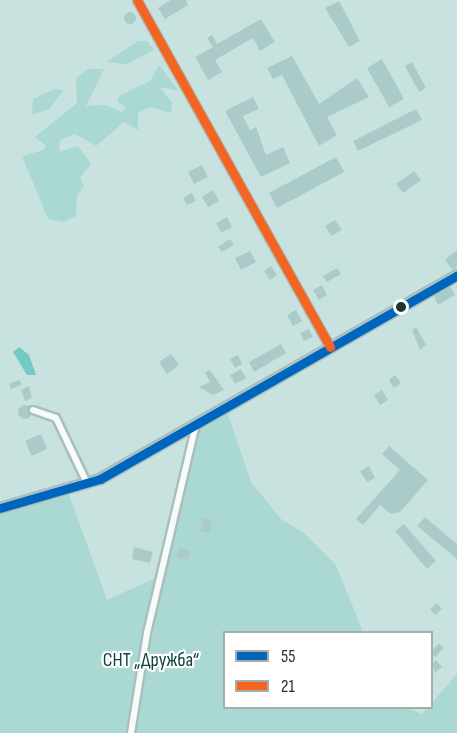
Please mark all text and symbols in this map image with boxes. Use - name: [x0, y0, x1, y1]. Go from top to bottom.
- unlabelled marker: [395, 301, 407, 313]
- legend: [223, 631, 433, 709]
- text: 55: [281, 646, 295, 667]
- park label: СНТ „Дружба“: [103, 648, 199, 672]
- text: 21: [281, 676, 295, 697]

